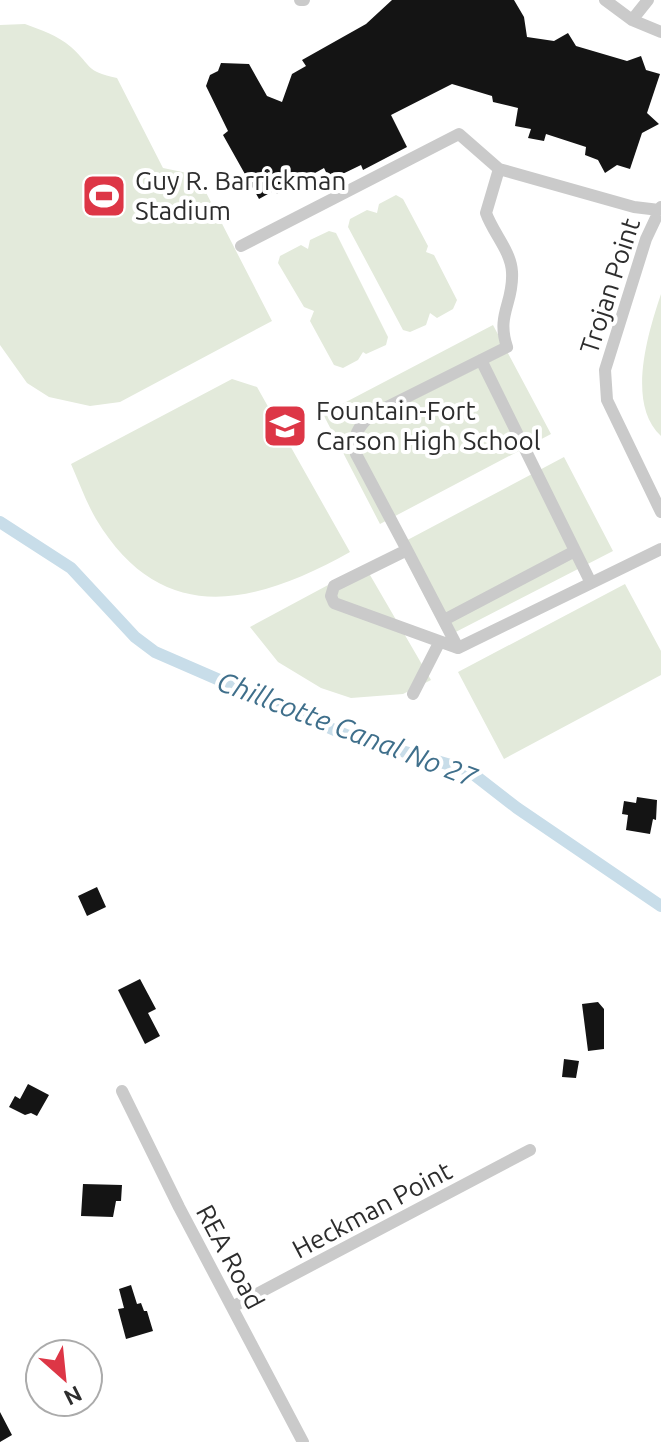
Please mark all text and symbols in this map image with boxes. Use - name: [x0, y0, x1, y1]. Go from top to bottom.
- place label: Guy R. Barrickman Stadium: [135, 166, 346, 225]
- sports icon: Guy R. Barrickman Stadium: [80, 172, 128, 220]
- street label: Trojan Point: [574, 214, 645, 357]
- place label: Fountain-Fort Carson High School: [316, 396, 541, 455]
- school or university icon: Fountain-Fort Carson High School: [261, 402, 309, 450]
- water label: Chillcotte Canal No 27: [213, 665, 482, 793]
- street label: Heckman Point: [287, 1155, 456, 1264]
- street label: REA Road: [191, 1200, 270, 1314]
- north arrow: [24, 1338, 104, 1418]
- text: N: [60, 1381, 86, 1411]

